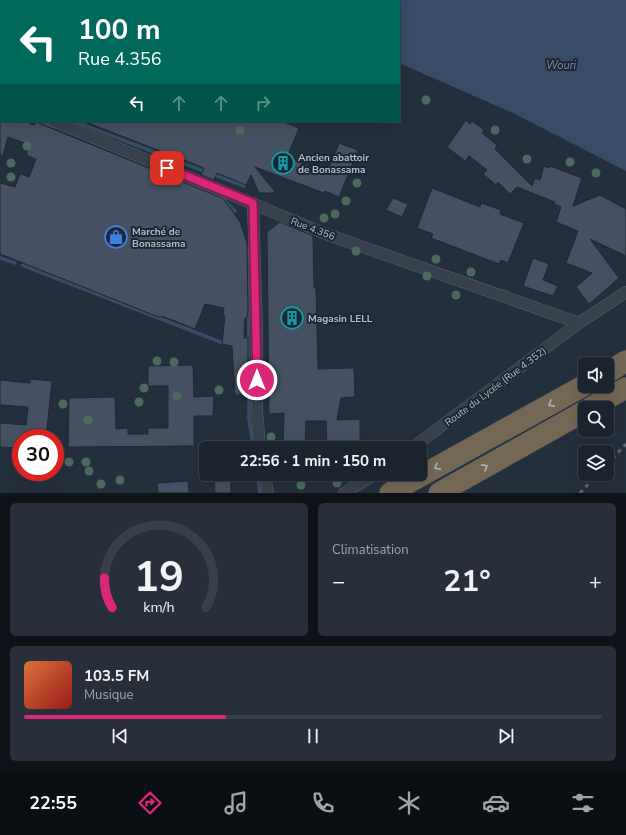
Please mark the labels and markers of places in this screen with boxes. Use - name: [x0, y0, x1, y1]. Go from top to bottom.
- building icon: Ancien abattoir de Bonassama: [270, 150, 296, 176]
- pin: [150, 151, 184, 185]
- place label: Ancien abattoir de Bonassama: [298, 151, 369, 177]
- shop icon: Marché de Bonassama: [103, 224, 129, 250]
- place label: Marché de Bonassama: [132, 225, 185, 251]
- building icon: Magasin LELL: [279, 305, 305, 331]
- place label: Magasin LELL: [308, 312, 373, 326]

